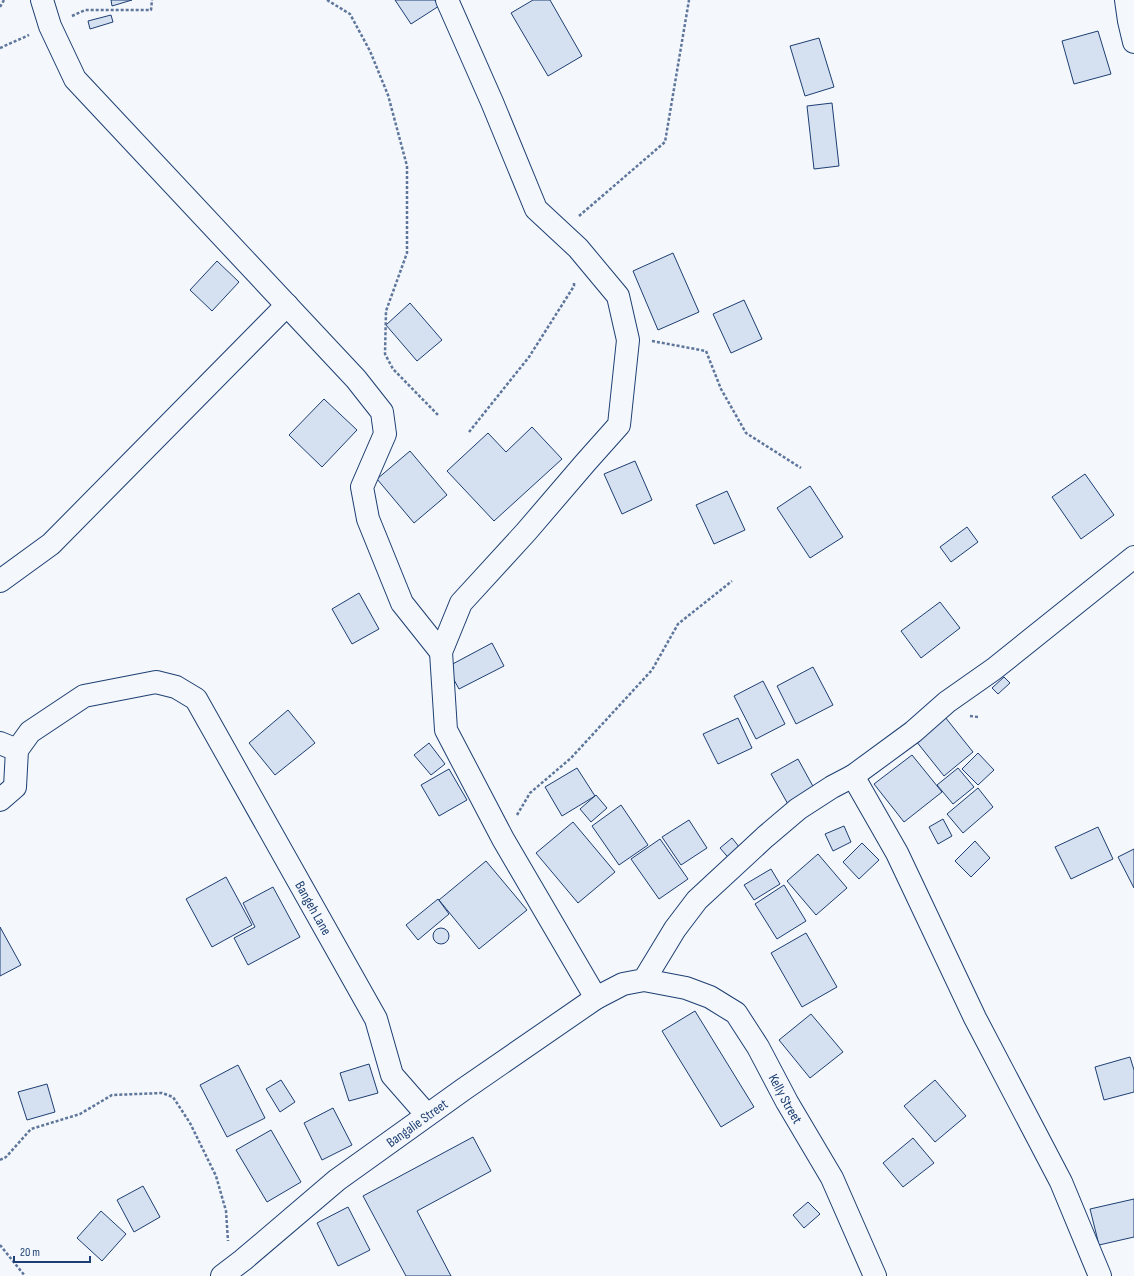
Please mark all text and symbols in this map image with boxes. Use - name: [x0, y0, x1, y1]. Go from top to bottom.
- street label: Bangeh Lane: [292, 878, 335, 938]
- street label: Kelly Street: [765, 1071, 806, 1127]
- street label: Bangalie Street: [383, 1095, 451, 1151]
- scale bar: [14, 1238, 90, 1264]
- text: 20 m: [20, 1245, 40, 1260]

